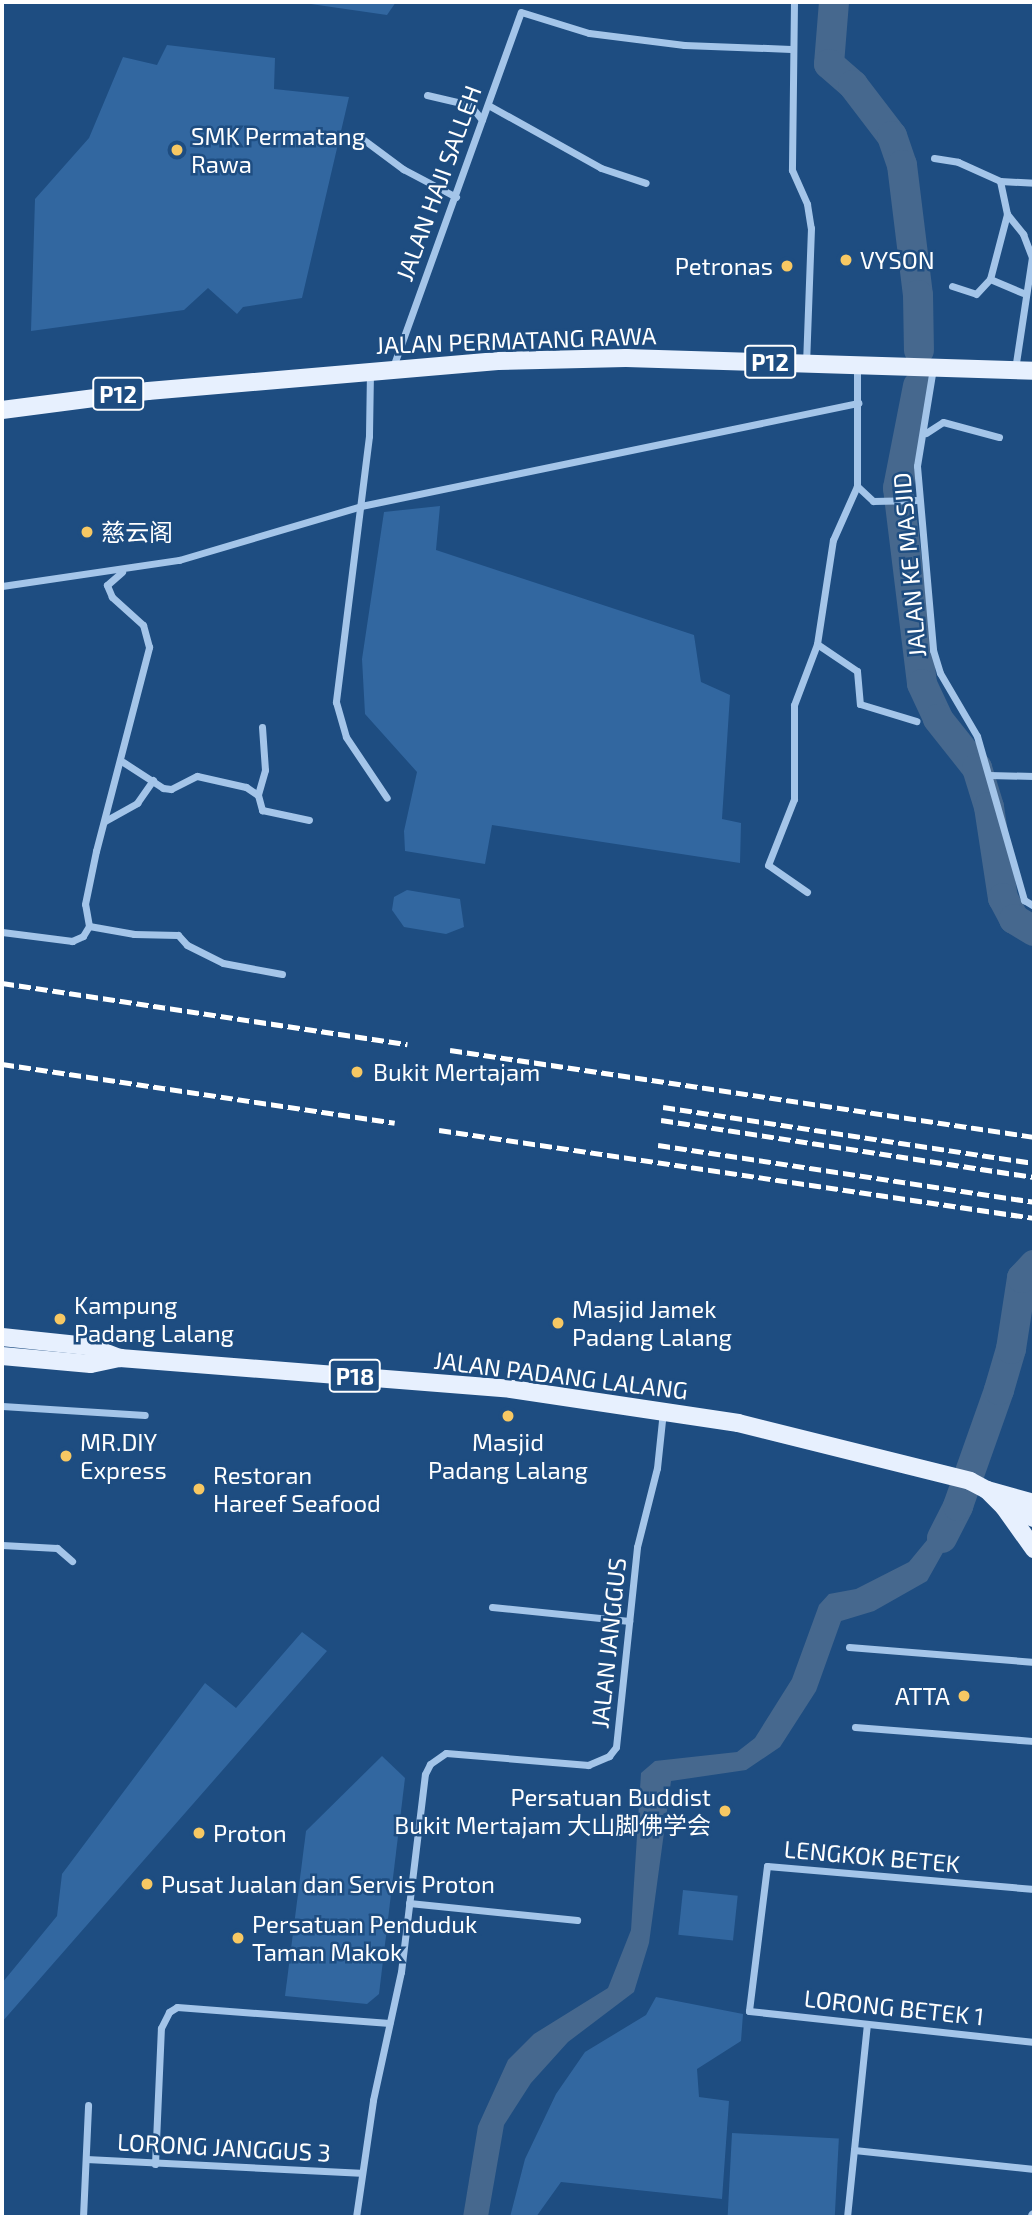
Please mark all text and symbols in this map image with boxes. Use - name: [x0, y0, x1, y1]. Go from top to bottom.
- street label: JALAN HAJI SALLEH: [389, 81, 487, 285]
- place label: SMK Permatang Rawa: [191, 122, 365, 178]
- marker: SMK Permatang Rawa: [169, 142, 185, 158]
- place label: VYSON: [860, 246, 935, 274]
- place label: Petronas: [675, 252, 773, 280]
- marker: VYSON: [838, 252, 854, 268]
- marker: Petronas: [779, 258, 795, 274]
- street label: JALAN PERMATANG RAWA: [375, 321, 657, 359]
- road number: P12: [744, 342, 796, 382]
- road number: P12: [92, 374, 144, 414]
- street label: JALAN KE MASJID: [887, 471, 931, 659]
- place label: 慈云阁: [101, 518, 173, 546]
- marker: 慈云阁: [79, 524, 95, 540]
- place label: Bukit Mertajam: [373, 1058, 540, 1086]
- marker: Bukit Mertajam: [347, 1062, 367, 1082]
- place label: Kampung Padang Lalang: [74, 1291, 234, 1347]
- place label: Masjid Jamek Padang Lalang: [572, 1295, 732, 1351]
- marker: Kampung Padang Lalang: [52, 1311, 68, 1327]
- marker: Masjid Jamek Padang Lalang: [550, 1315, 566, 1331]
- street label: JALAN PADANG LALANG: [432, 1345, 690, 1405]
- road number: P18: [329, 1357, 381, 1396]
- marker: Masjid Padang Lalang: [500, 1408, 516, 1424]
- place label: MR.DIY Express: [80, 1428, 167, 1484]
- place label: Masjid Padang Lalang: [428, 1428, 588, 1484]
- marker: MR.DIY Express: [58, 1448, 74, 1464]
- place label: Restoran Hareef Seafood: [213, 1461, 381, 1517]
- marker: Restoran Hareef Seafood: [191, 1481, 207, 1497]
- street label: JALAN JANGGUS: [585, 1556, 631, 1730]
- place label: ATTA: [895, 1682, 950, 1710]
- marker: ATTA: [956, 1688, 972, 1704]
- place label: Persatuan Buddist Bukit Mertajam 大山脚佛学会: [394, 1783, 711, 1839]
- marker: Persatuan Buddist Bukit Mertajam 大山脚佛学会: [717, 1803, 733, 1819]
- place label: Proton: [213, 1819, 287, 1847]
- marker: Proton: [191, 1825, 207, 1841]
- street label: LENGKOK BETEK: [783, 1834, 961, 1878]
- place label: Pusat Jualan dan Servis Proton: [161, 1870, 496, 1898]
- marker: Pusat Jualan dan Servis Proton: [139, 1876, 155, 1892]
- place label: Persatuan Penduduk Taman Makok: [252, 1910, 477, 1966]
- marker: Persatuan Penduduk Taman Makok: [230, 1930, 246, 1946]
- street label: LORONG BETEK 1: [802, 1983, 986, 2031]
- street label: LORONG JANGGUS 3: [116, 2127, 332, 2167]

